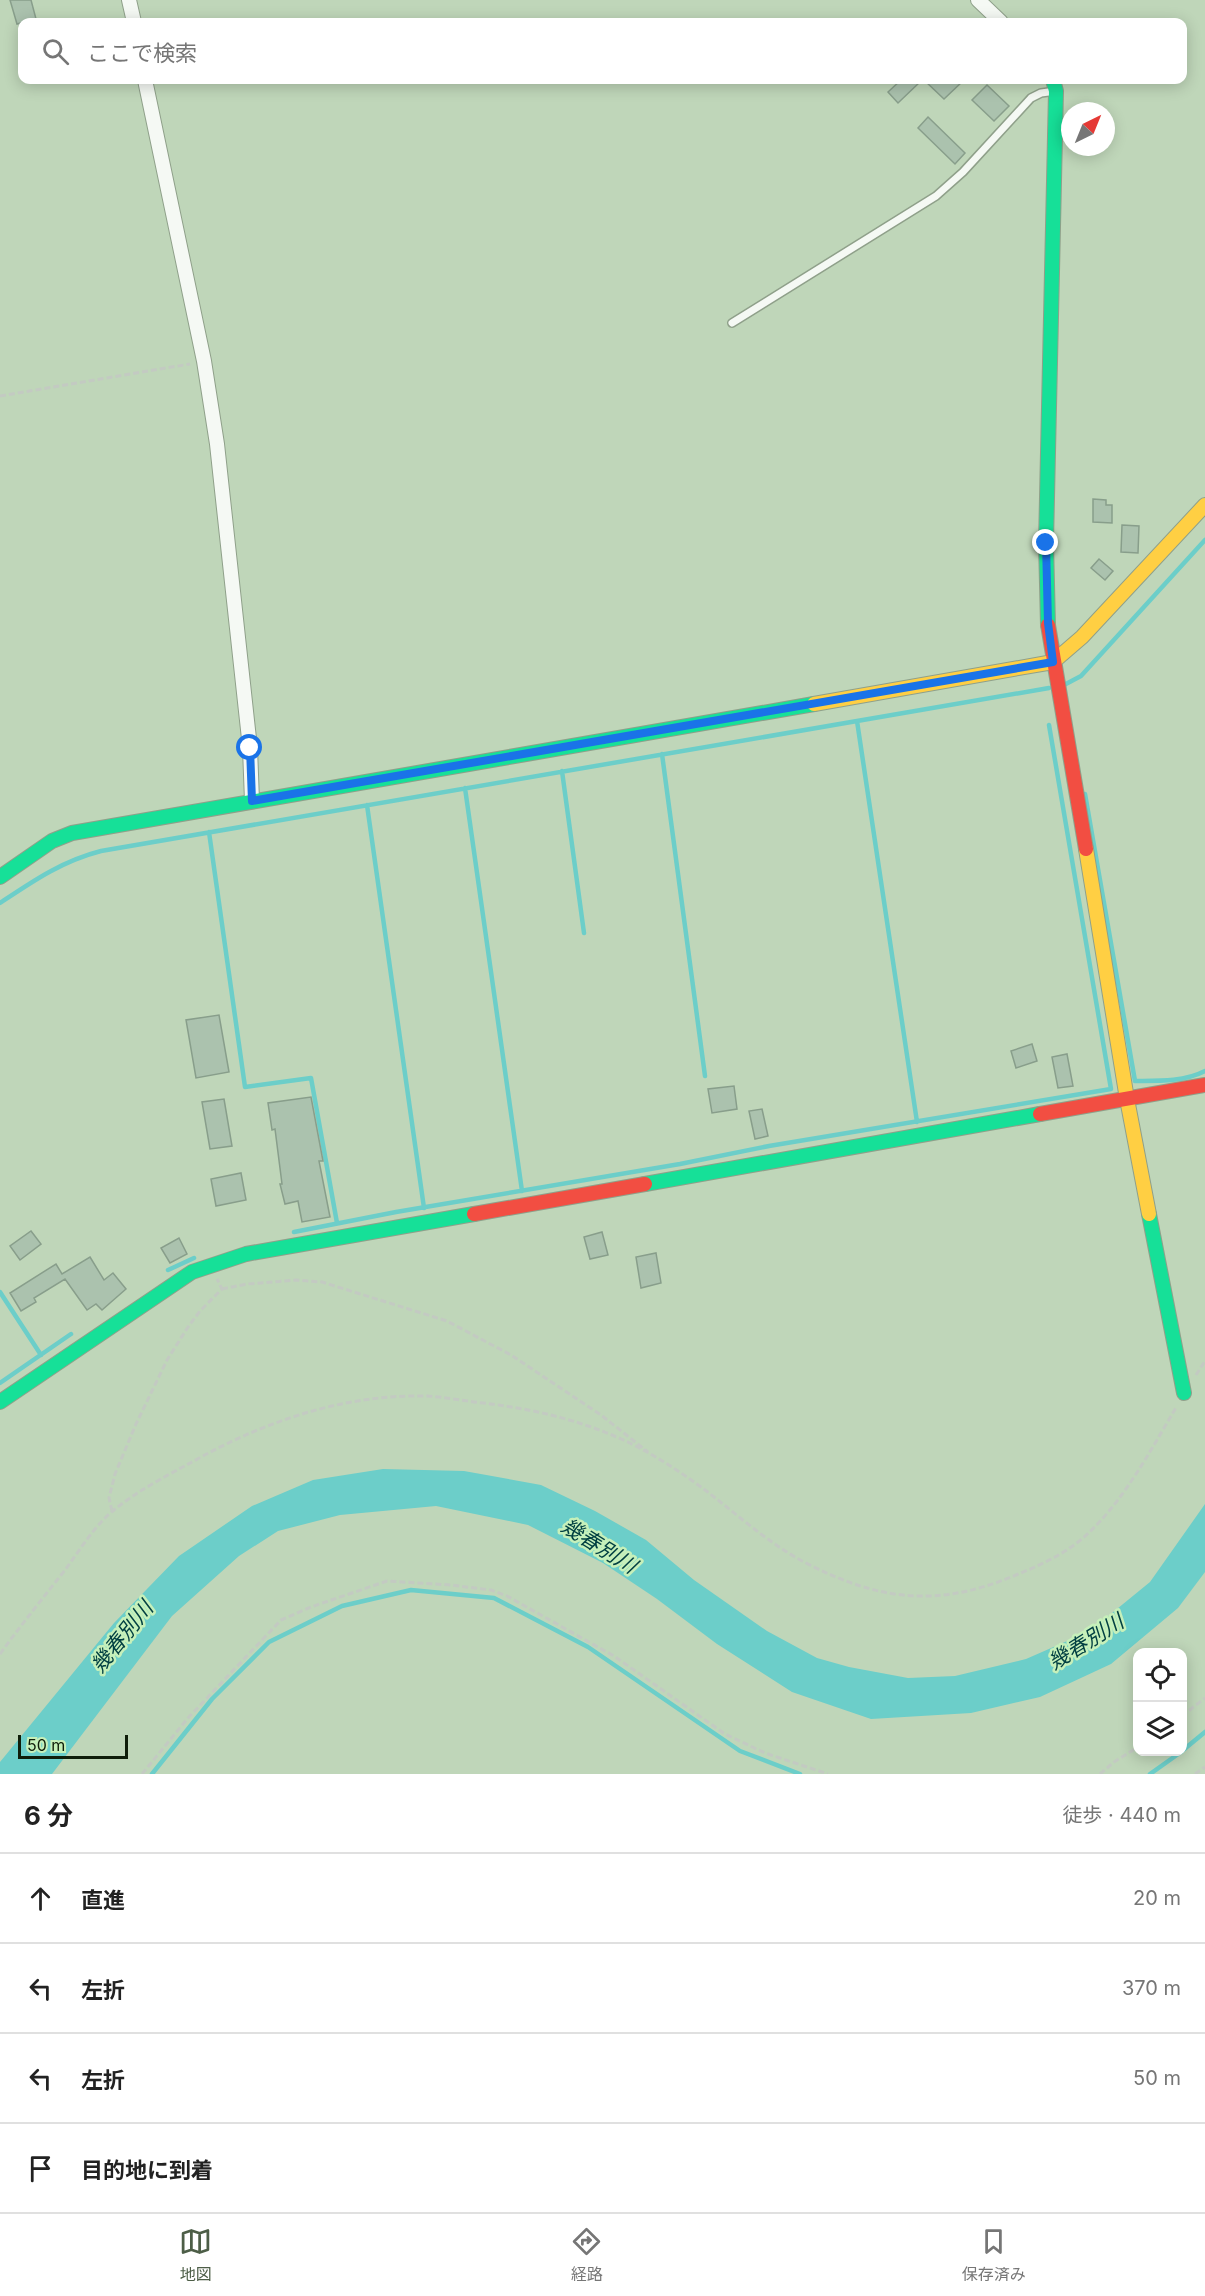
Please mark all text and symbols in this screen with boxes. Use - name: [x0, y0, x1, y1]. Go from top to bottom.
- search box: [18, 18, 1187, 84]
- icon: search: [39, 35, 72, 68]
- text: ここで検索: [87, 40, 197, 66]
- north arrow: [1061, 102, 1115, 156]
- route end: [1032, 529, 1058, 555]
- route start: [236, 734, 262, 760]
- water label: 幾春別川: [557, 1513, 643, 1579]
- water label: 幾春別川: [85, 1595, 159, 1677]
- water label: 幾春別川: [1043, 1608, 1130, 1674]
- map controls: [1133, 1648, 1187, 1756]
- button: locate: [1133, 1648, 1187, 1702]
- button: layers: [1133, 1702, 1187, 1756]
- scale bar: [18, 1732, 128, 1760]
- text: 50 m: [27, 1735, 65, 1755]
- text: 6 分: [24, 1800, 73, 1831]
- text: 徒歩 · 440 m: [1062, 1803, 1181, 1827]
- icon: ahead: [24, 1882, 57, 1915]
- text: 20 m: [1133, 1886, 1181, 1910]
- text: 直進: [81, 1887, 125, 1913]
- icon: left: [24, 1972, 57, 2005]
- text: 370 m: [1122, 1976, 1181, 2000]
- text: 左折: [81, 1977, 125, 2003]
- icon: left: [24, 2062, 57, 2095]
- text: 50 m: [1133, 2066, 1181, 2090]
- text: 左折: [81, 2067, 125, 2093]
- icon: arrive: [24, 2152, 57, 2185]
- text: 目的地に到着: [81, 2157, 213, 2183]
- tab: 地図: [179, 2225, 212, 2285]
- tab: 経路: [570, 2225, 603, 2285]
- tab: 保存済み: [962, 2225, 1026, 2285]

